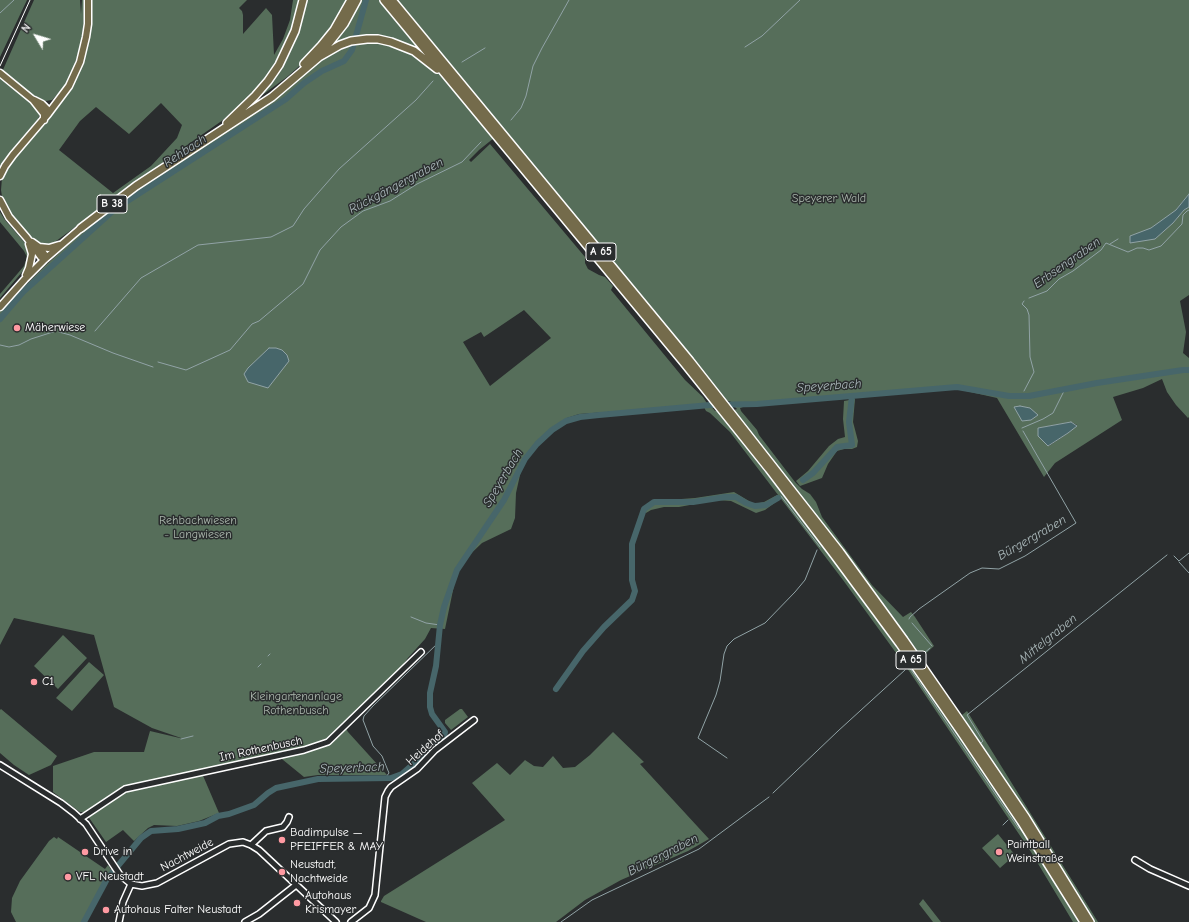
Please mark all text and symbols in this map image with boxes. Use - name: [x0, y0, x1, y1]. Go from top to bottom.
- north arrow: [16, 16, 56, 56]
- text: N: [19, 21, 33, 35]
- water label: Rehbach: [161, 131, 209, 171]
- water label: Rückgängergraben: [346, 154, 446, 218]
- park label: Speyerer Wald: [792, 192, 866, 206]
- road number: B 38: [97, 195, 127, 213]
- water label: Erbsengraben: [1031, 234, 1103, 292]
- road number: A 65: [586, 243, 616, 261]
- place label: Mäherwiese: [25, 321, 85, 335]
- marker: Mäherwiese: [12, 323, 22, 333]
- water label: Speyerbach: [796, 376, 862, 396]
- water label: Speyerbach: [480, 446, 526, 510]
- water label: Bürgergraben: [995, 512, 1069, 564]
- park label: Rehbachwiesen - Langwiesen: [159, 514, 237, 542]
- water label: Mittelgraben: [1016, 611, 1080, 667]
- road number: A 65: [896, 651, 926, 669]
- place label: C1: [42, 675, 54, 689]
- marker: C1: [29, 677, 39, 687]
- park label: Kleingartenanlage Rothenbusch: [250, 690, 342, 718]
- street label: Heidehof: [403, 727, 447, 769]
- street label: Im Rothenbusch: [218, 733, 304, 765]
- water label: Speyerbach: [319, 759, 385, 777]
- place label: Badimpulse — PFEIFFER & MAY: [290, 826, 383, 854]
- water label: Bürgergraben: [625, 831, 701, 879]
- street label: Nachtweide: [158, 835, 216, 875]
- marker: Badimpulse — PFEIFFER & MAY: [277, 835, 287, 845]
- place label: Paintball Weinstraße: [1007, 838, 1063, 866]
- place label: Drive in: [93, 845, 132, 859]
- marker: Drive in: [80, 847, 90, 857]
- marker: Paintball Weinstraße: [994, 847, 1004, 857]
- place label: Neustadt, Nachtweide: [290, 858, 348, 886]
- marker: Neustadt, Nachtweide: [277, 867, 287, 877]
- place label: VFL Neustadt: [76, 870, 143, 884]
- marker: VFL Neustadt: [63, 872, 73, 882]
- place label: Autohaus Krismayer: [305, 889, 356, 917]
- marker: Autohaus Krismayer: [292, 898, 302, 908]
- place label: Autohaus Falter Neustadt: [114, 903, 241, 917]
- marker: Autohaus Falter Neustadt: [101, 905, 111, 915]

